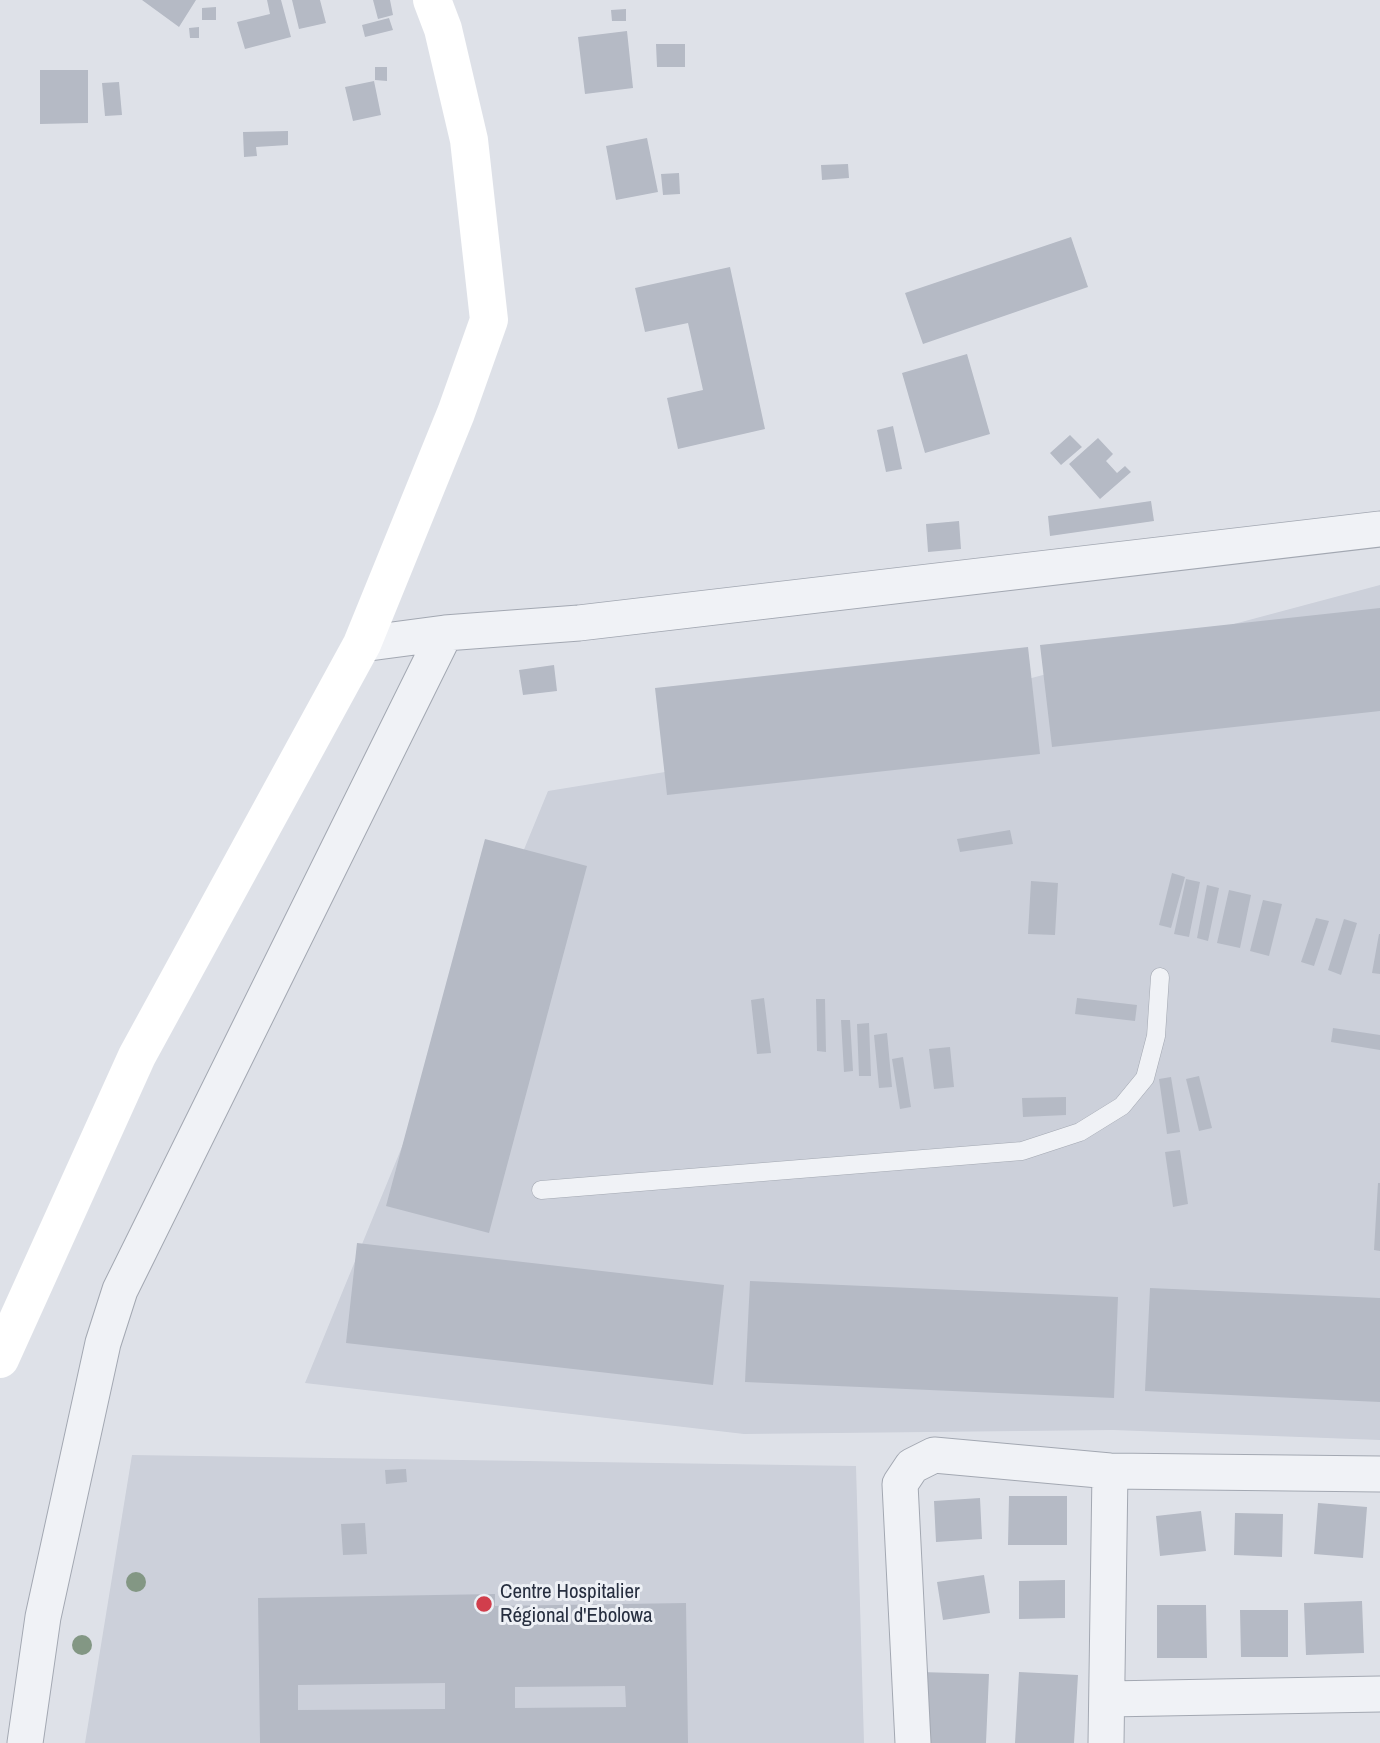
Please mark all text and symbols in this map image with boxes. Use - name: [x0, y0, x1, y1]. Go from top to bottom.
- place label: Centre Hospitalier Régional d'Ebolowa: [500, 1579, 653, 1629]
- marker: Centre Hospitalier Régional d'Ebolowa: [474, 1594, 494, 1614]

